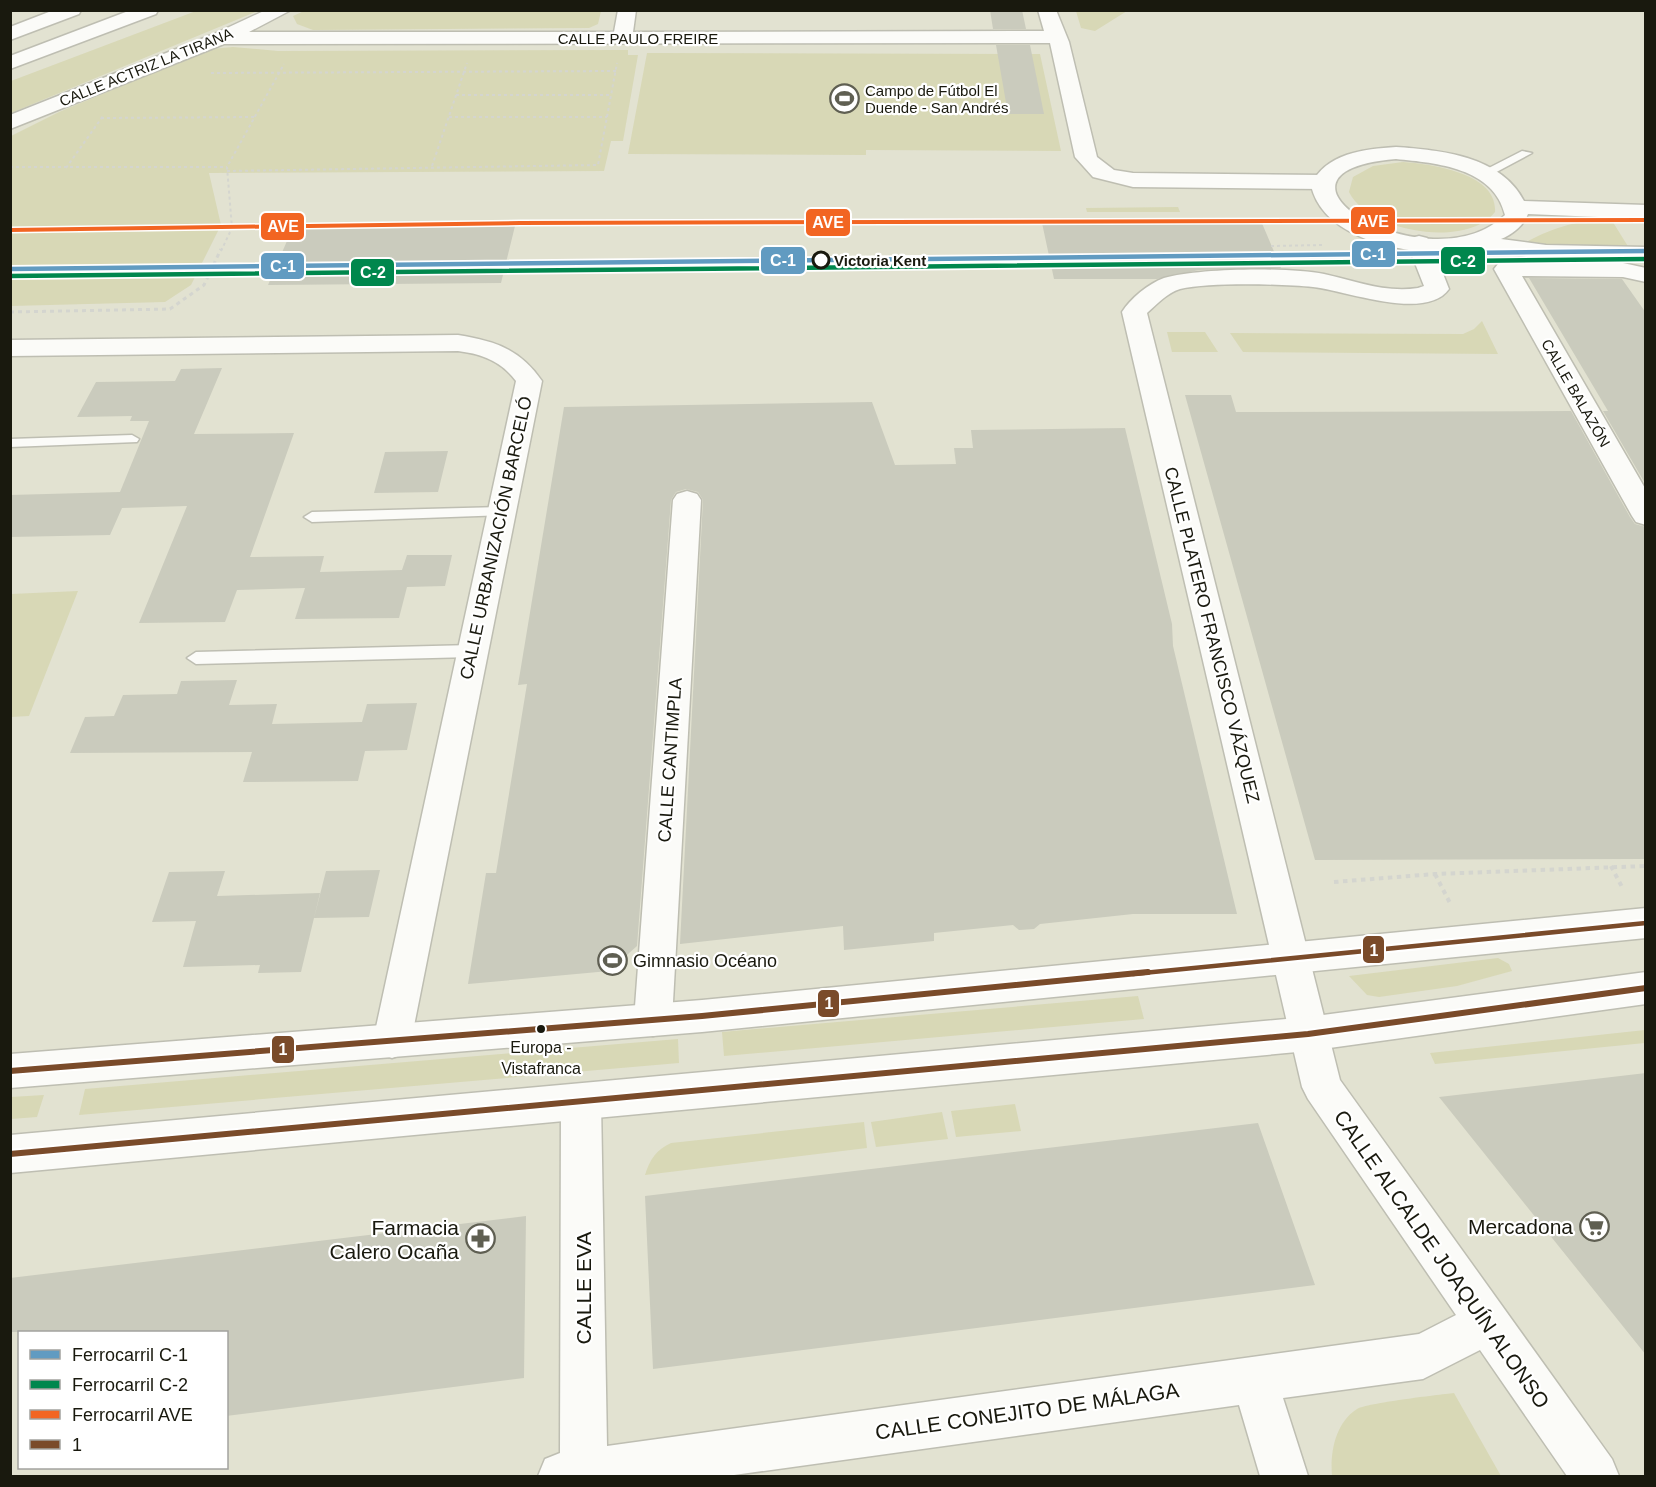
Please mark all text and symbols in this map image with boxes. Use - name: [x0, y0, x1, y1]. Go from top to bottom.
- street label: CALLE ACTRIZ LA TIRANA: [57, 24, 235, 110]
- street label: CALLE PAULO FREIRE: [558, 30, 718, 47]
- place label: Campo de Fútbol El Duende - San Andrés: [865, 82, 1008, 116]
- sports icon: Campo de Fútbol El Duende - San Andrés: [828, 83, 860, 115]
- line badge: AVE: [1350, 206, 1396, 235]
- line badge: AVE: [805, 208, 851, 237]
- line badge: AVE: [260, 212, 305, 241]
- text: AVE: [1357, 213, 1389, 230]
- text: AVE: [812, 214, 844, 231]
- text: AVE: [267, 218, 299, 235]
- line badge: C-1: [1351, 240, 1396, 268]
- line badge: C-1: [760, 246, 806, 275]
- text: C-1: [1360, 246, 1386, 263]
- line badge: C-2: [1440, 246, 1486, 275]
- marker: Victoria Kent: [812, 251, 830, 269]
- line badge: C-1: [260, 252, 305, 280]
- text: C-1: [770, 252, 796, 269]
- place label: Victoria Kent: [834, 252, 926, 269]
- text: C-2: [1450, 253, 1476, 270]
- text: C-1: [270, 258, 296, 275]
- line badge: C-2: [350, 258, 395, 287]
- text: C-2: [360, 264, 386, 281]
- street label: CALLE BALAZÓN: [1538, 336, 1614, 450]
- street label: CALLE URBANIZACIÓN BARCELÓ: [455, 394, 536, 681]
- street label: CALLE PLATERO FRANCISCO VÁZQUEZ: [1160, 465, 1264, 805]
- street label: CALLE CANTIMPLA: [654, 677, 686, 843]
- line badge: 1: [1362, 935, 1385, 964]
- text: 1: [1370, 942, 1379, 959]
- sports icon: Gimnasio Océano: [596, 945, 628, 977]
- place label: Gimnasio Océano: [633, 951, 777, 971]
- line badge: 1: [817, 989, 840, 1018]
- text: 1: [825, 995, 834, 1012]
- marker: Europa - Vistafranca: [535, 1023, 547, 1035]
- line badge: 1: [271, 1035, 295, 1064]
- place label: Europa - Vistafranca: [501, 1039, 581, 1077]
- text: 1: [279, 1041, 288, 1058]
- street label: CALLE ALCALDE JOAQUÍN ALONSO: [1330, 1106, 1554, 1412]
- supermarket icon: Mercadona: [1578, 1210, 1610, 1242]
- place label: Mercadona: [1468, 1215, 1573, 1238]
- place label: Farmacia Calero Ocaña: [329, 1216, 459, 1263]
- pharmacy icon: Farmacia Calero Ocaña: [464, 1223, 496, 1255]
- street label: CALLE EVA: [572, 1232, 595, 1344]
- legend: [18, 1331, 228, 1469]
- text: Ferrocarril C-1: [72, 1345, 188, 1365]
- text: Ferrocarril C-2: [72, 1375, 188, 1395]
- street label: CALLE CONEJITO DE MÁLAGA: [874, 1378, 1180, 1444]
- text: Ferrocarril AVE: [72, 1405, 193, 1425]
- text: 1: [72, 1435, 82, 1455]

